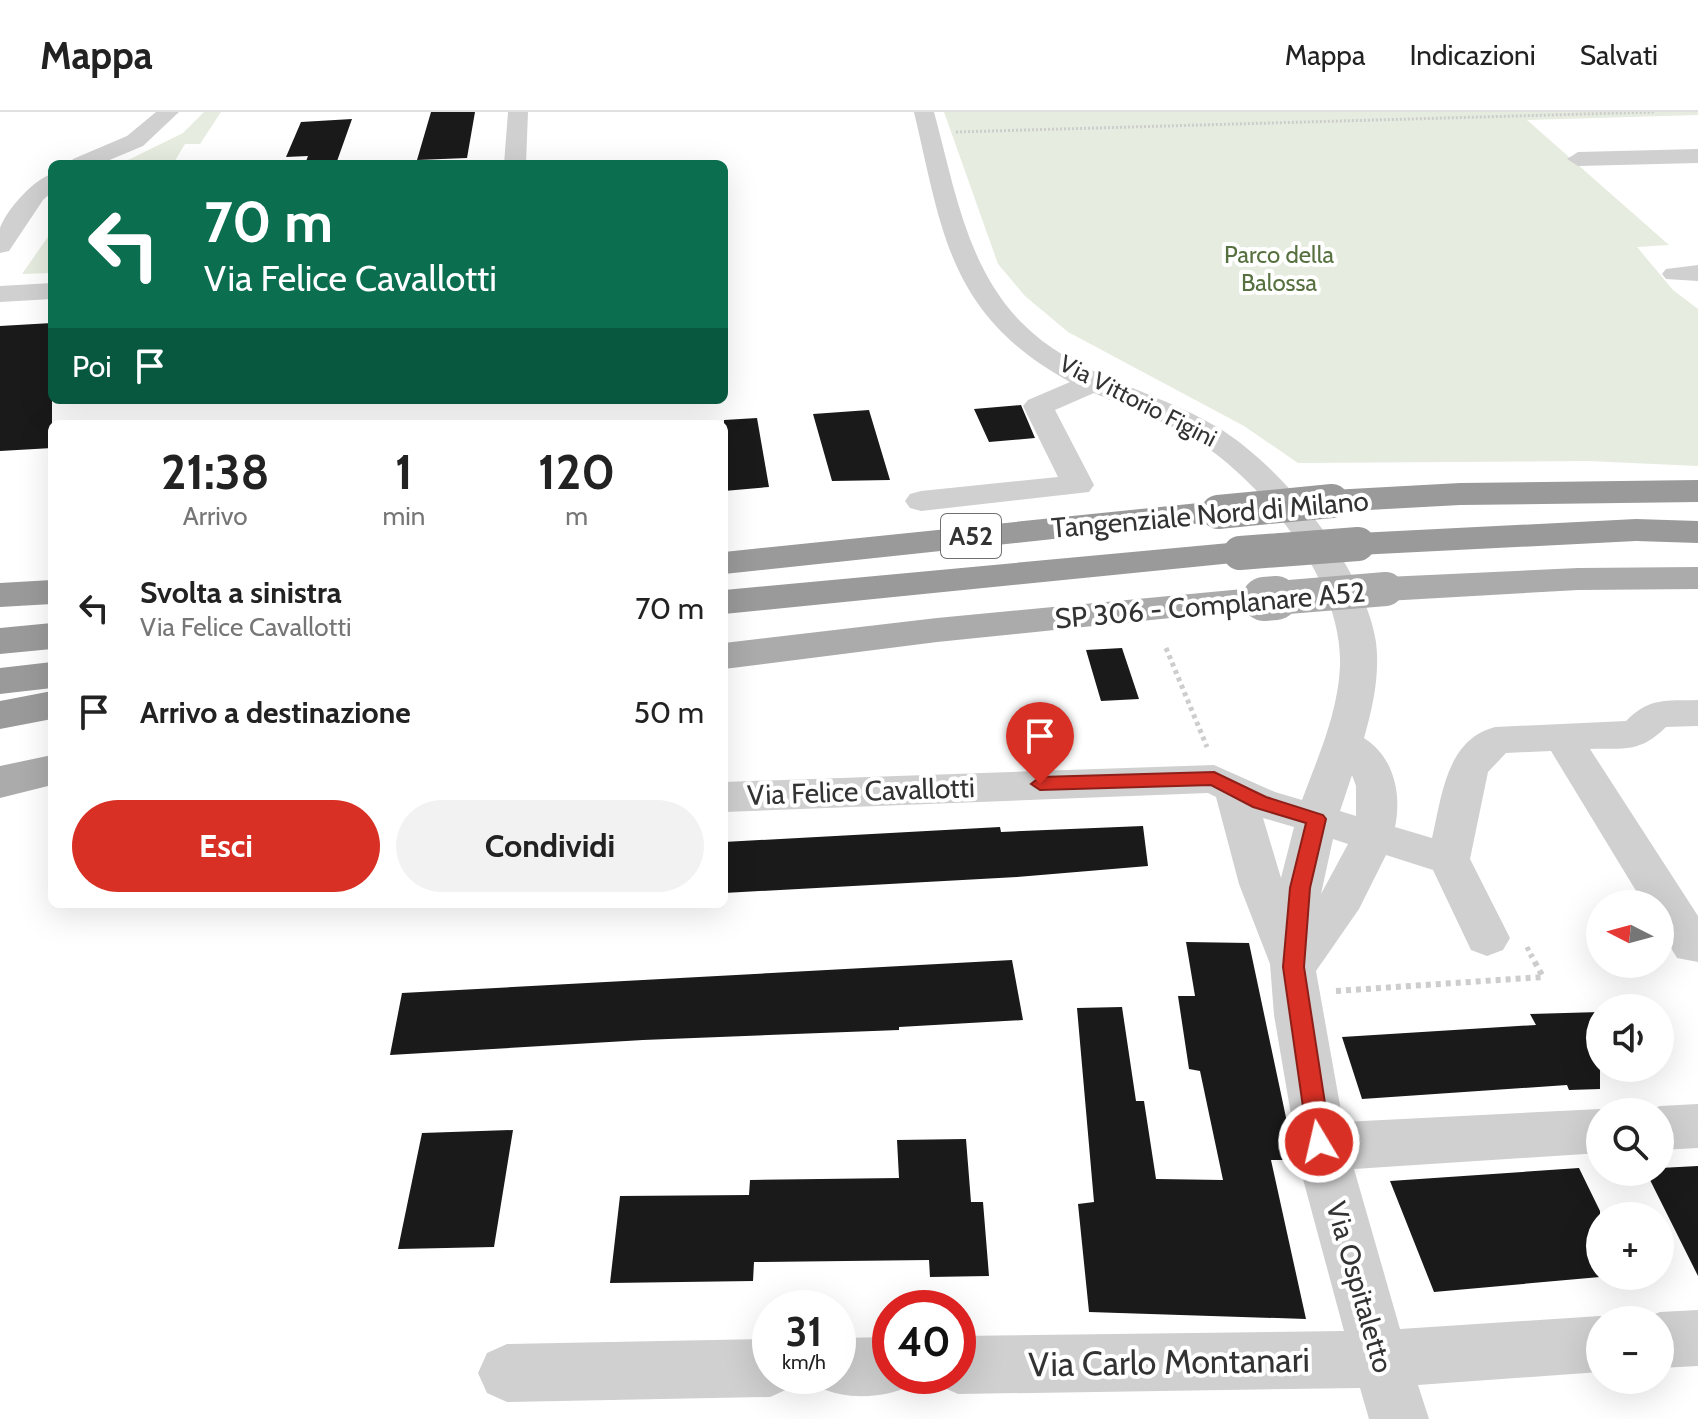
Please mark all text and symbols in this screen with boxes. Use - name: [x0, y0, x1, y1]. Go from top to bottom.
- text: Mappa: [40, 32, 153, 79]
- text: Mappa: [1285, 38, 1365, 72]
- text: Indicazioni: [1409, 38, 1536, 72]
- text: Salvati: [1580, 38, 1658, 72]
- text: 70 m: [204, 188, 333, 256]
- icon: left: [72, 192, 176, 296]
- park label: Parco della Balossa: [1224, 240, 1334, 297]
- text: Via Felice Cavallotti: [204, 256, 497, 300]
- icon: arrive: [128, 344, 172, 388]
- text: Poi: [72, 348, 112, 385]
- street label: Via Vittorio Figini: [1055, 348, 1222, 453]
- text: 21:38: [161, 443, 270, 501]
- text: 1: [395, 443, 413, 501]
- text: 120: [538, 443, 615, 501]
- street label: Tangenziale Nord di Milano: [1050, 483, 1370, 545]
- text: Arrivo: [183, 500, 248, 532]
- text: min: [382, 500, 425, 532]
- text: m: [565, 500, 588, 532]
- road number: A52: [941, 514, 1001, 558]
- text: Svolta a sinistra: [140, 574, 342, 611]
- street label: SP 306 - Complanare A52: [1053, 574, 1367, 636]
- icon: left: [72, 586, 116, 630]
- text: 70 m: [635, 590, 704, 627]
- text: Via Felice Cavallotti: [140, 611, 351, 643]
- icon: arrive: [72, 690, 116, 734]
- text: Arrivo a destinazione: [140, 694, 411, 731]
- text: 50 m: [634, 694, 704, 731]
- pin: [1006, 702, 1074, 784]
- icon: arrive: [1018, 714, 1062, 758]
- street label: Via Felice Cavallotti: [747, 770, 975, 812]
- button: Esci: [72, 800, 380, 892]
- button: Condividi: [396, 800, 704, 892]
- north arrow: [1586, 890, 1674, 978]
- map controls: [1586, 890, 1674, 1394]
- button: sound: [1586, 994, 1674, 1082]
- button: search: [1586, 1098, 1674, 1186]
- position arrow: [1277, 1100, 1361, 1184]
- street label: Via Ospitaletto: [1319, 1198, 1401, 1376]
- button: +: [1586, 1202, 1674, 1290]
- speed limit sign: 40: [872, 1290, 976, 1394]
- button: −: [1586, 1306, 1674, 1394]
- text: 31: [786, 1307, 822, 1356]
- street label: Via Carlo Montanari: [1028, 1339, 1310, 1385]
- text: km/h: [782, 1350, 826, 1374]

